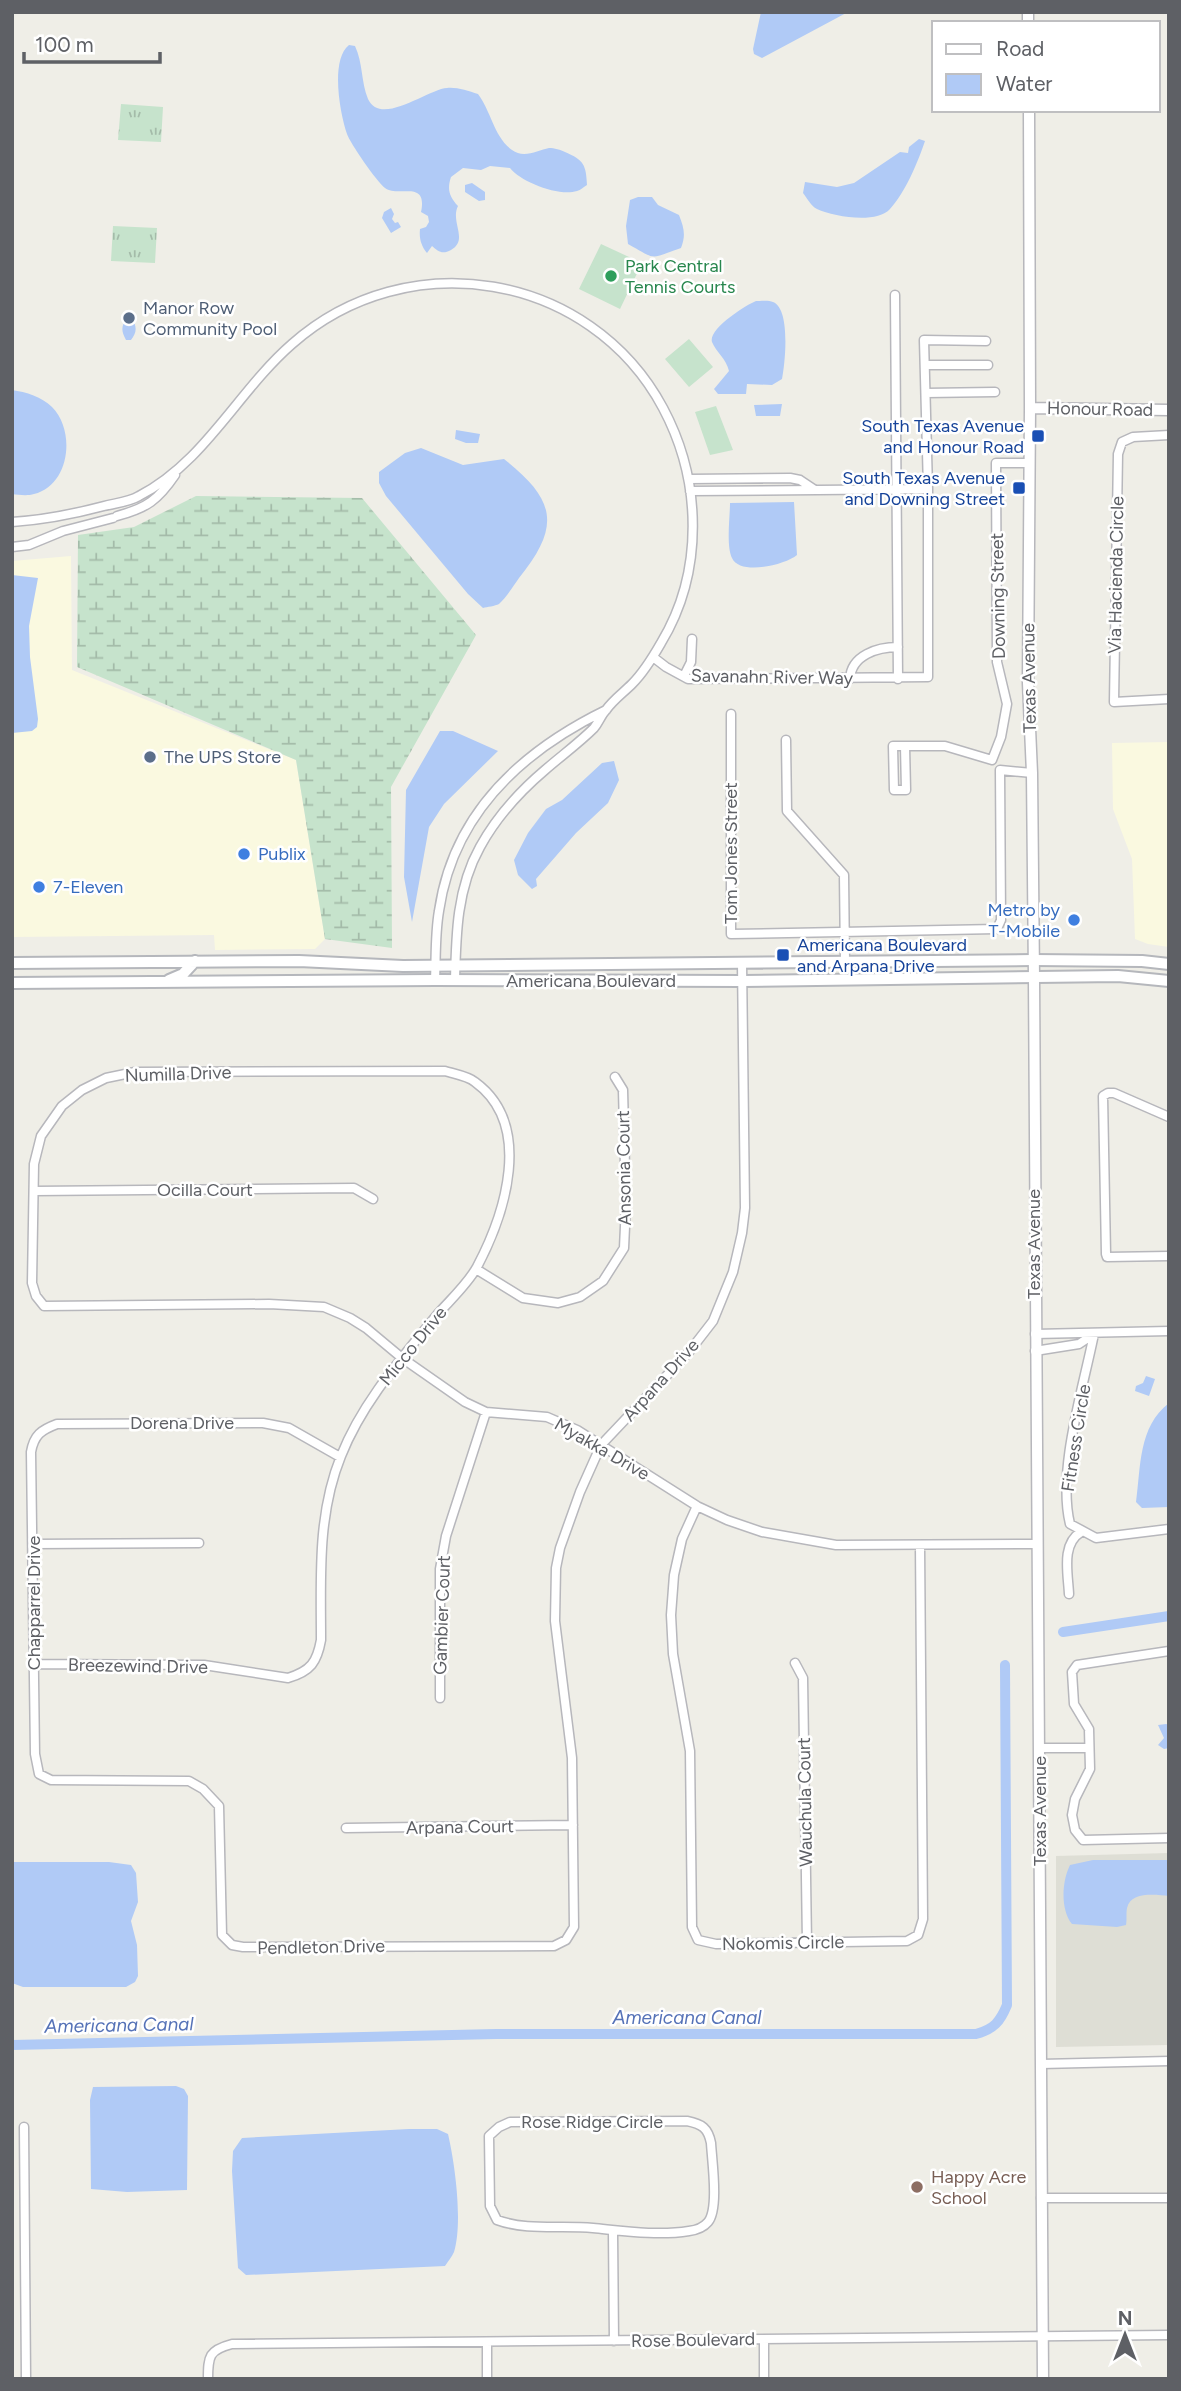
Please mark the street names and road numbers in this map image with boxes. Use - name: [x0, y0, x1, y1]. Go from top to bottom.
- street label: Honour Road: [1047, 397, 1153, 421]
- street label: Via Hacienda Circle: [1104, 496, 1128, 654]
- street label: Downing Street: [986, 532, 1010, 659]
- street label: Texas Avenue: [1017, 623, 1041, 733]
- street label: Savanahn River Way: [691, 665, 854, 689]
- street label: Tom Jones Street: [720, 782, 742, 924]
- street label: Americana Boulevard: [506, 970, 676, 992]
- street label: Numilla Drive: [124, 1061, 232, 1087]
- street label: Ansonia Court: [612, 1110, 636, 1226]
- street label: Ocilla Court: [157, 1179, 253, 1201]
- street label: Texas Avenue: [1023, 1189, 1045, 1299]
- street label: Micco Drive: [374, 1302, 452, 1390]
- street label: Arpana Drive: [618, 1334, 704, 1426]
- street label: Fitness Circle: [1057, 1382, 1095, 1493]
- street label: Dorena Drive: [130, 1412, 234, 1434]
- street label: Myakka Drive: [551, 1413, 654, 1485]
- street label: Chapparrel Drive: [23, 1535, 45, 1670]
- street label: Gambier Court: [429, 1555, 455, 1675]
- street label: Breezewind Drive: [68, 1654, 208, 1678]
- street label: Wauchula Court: [793, 1737, 817, 1867]
- street label: Texas Avenue: [1029, 1756, 1051, 1866]
- street label: Arpana Court: [406, 1815, 514, 1839]
- street label: Nokomis Circle: [722, 1931, 845, 1955]
- street label: Pendleton Drive: [257, 1935, 385, 1959]
- street label: Rose Ridge Circle: [521, 2111, 663, 2133]
- street label: Rose Boulevard: [631, 2328, 755, 2352]

